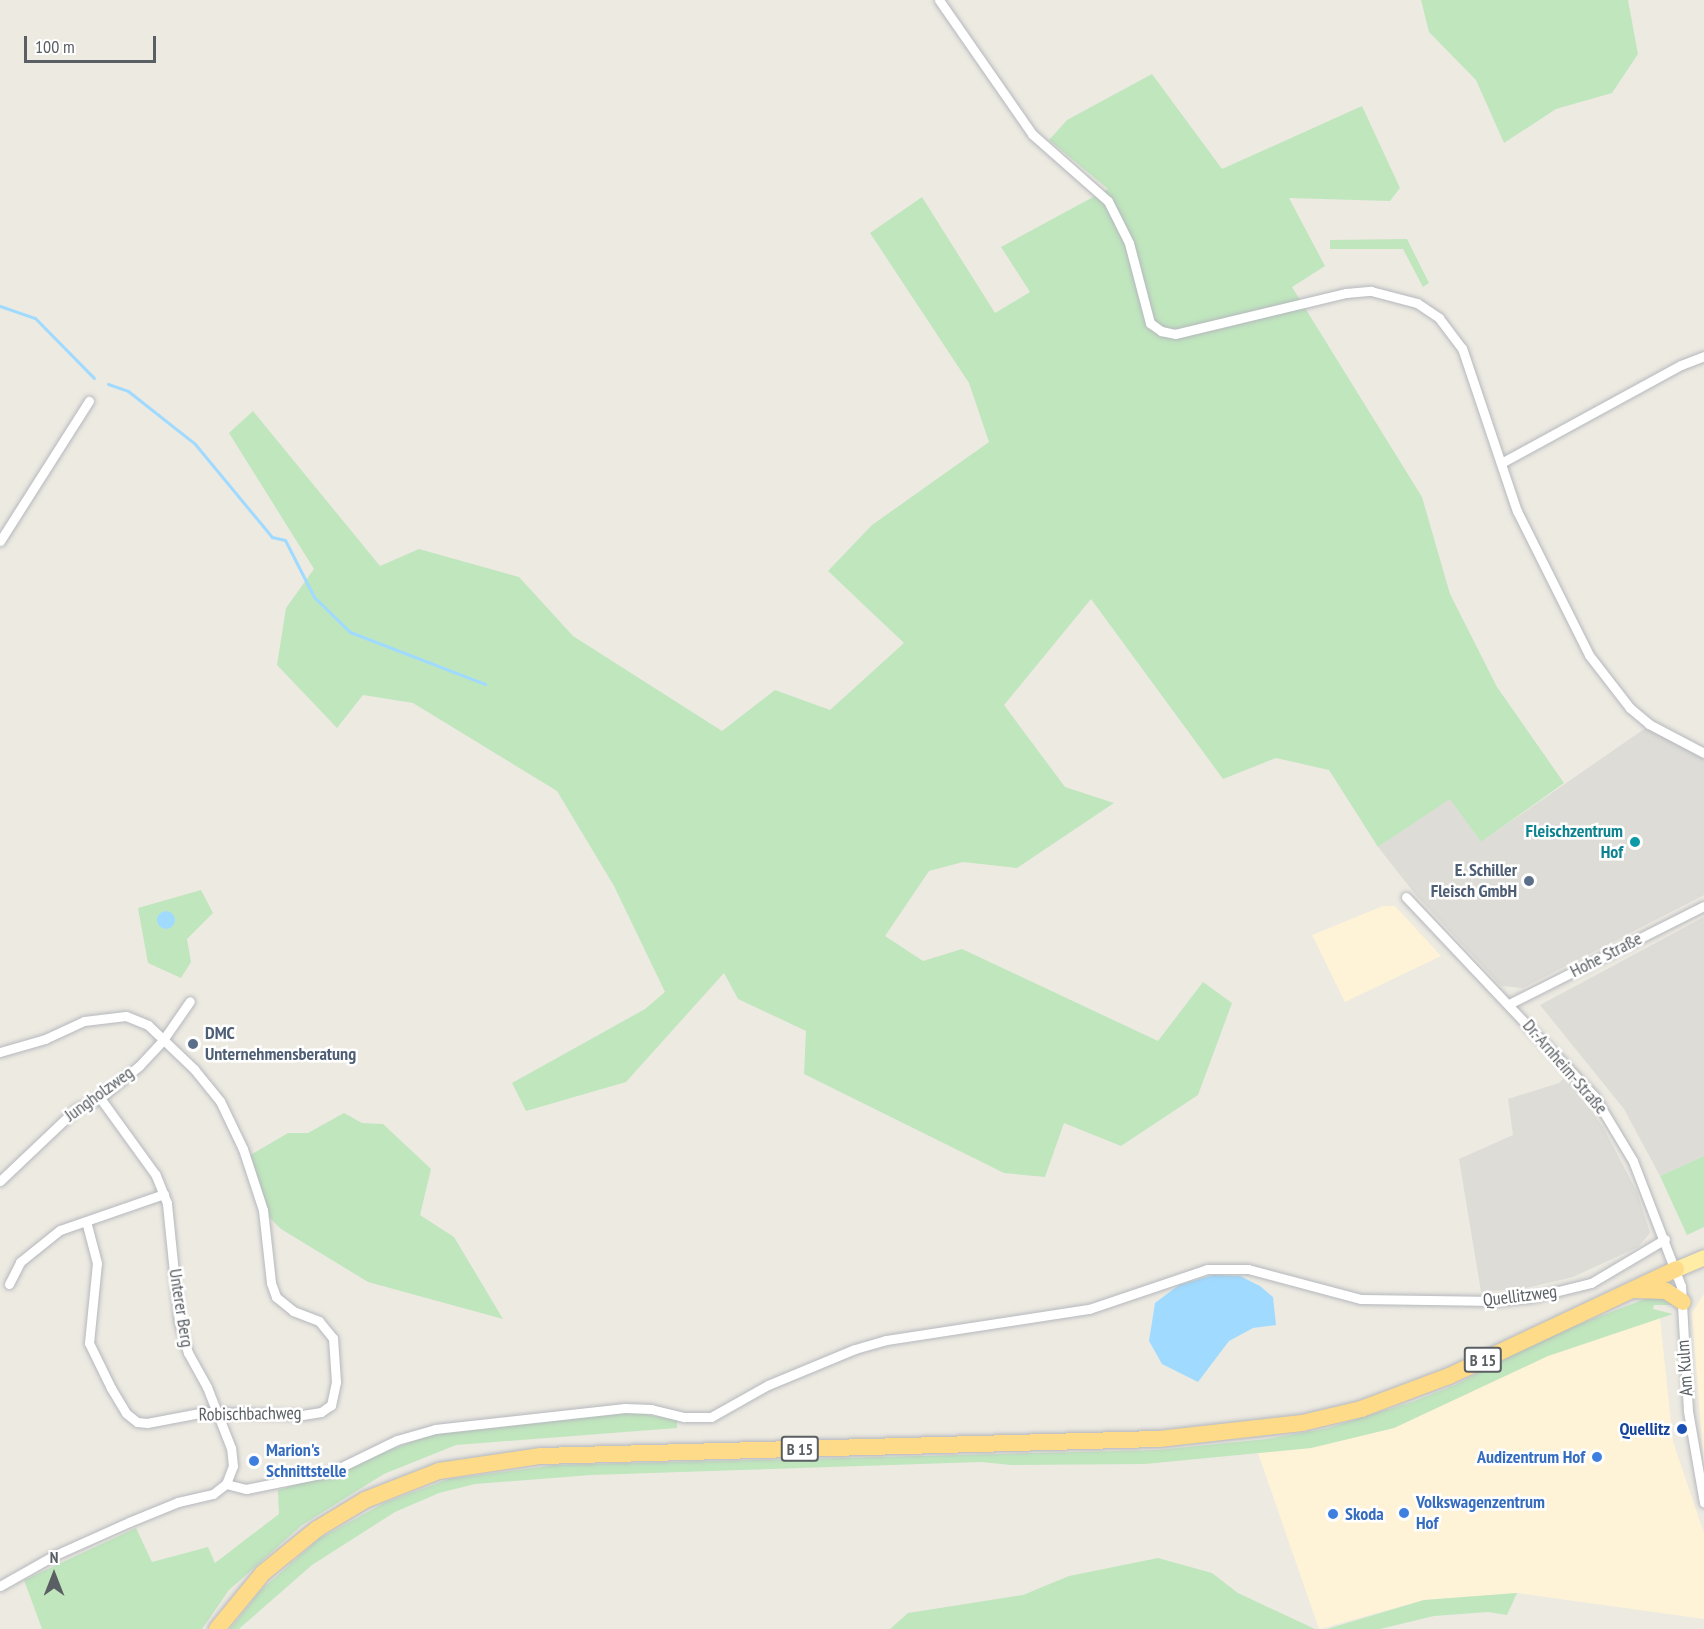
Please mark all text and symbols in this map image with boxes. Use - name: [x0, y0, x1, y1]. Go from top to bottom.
- scale bar: [27, 24, 159, 62]
- text: 100 m: [35, 35, 75, 58]
- place label: Fleischzentrum Hof: [1526, 821, 1623, 864]
- marker: Fleischzentrum Hof: [1628, 835, 1642, 849]
- place label: E. Schiller Fleisch GmbH: [1430, 860, 1517, 902]
- marker: E. Schiller Fleisch GmbH: [1522, 874, 1536, 888]
- street label: Hohe Straße: [1567, 928, 1645, 982]
- street label: Dr.-Arnheim-Straße: [1518, 1015, 1612, 1119]
- place label: DMC Unternehmensberatung: [205, 1023, 356, 1066]
- marker: DMC Unternehmensberatung: [186, 1037, 200, 1051]
- street label: Jungholzweg: [60, 1062, 138, 1126]
- street label: Unterer Berg: [164, 1267, 198, 1349]
- street label: Quellitzweg: [1482, 1281, 1558, 1311]
- street label: Am Kulm: [1672, 1339, 1698, 1397]
- road number: B 15: [1464, 1347, 1502, 1373]
- street label: Robischbachweg: [198, 1402, 302, 1426]
- place label: Quellitz: [1619, 1418, 1670, 1440]
- marker: Quellitz: [1675, 1422, 1689, 1436]
- road number: B 15: [780, 1436, 820, 1462]
- place label: Marion's Schnittstelle: [266, 1440, 346, 1482]
- place label: Audizentrum Hof: [1477, 1446, 1585, 1468]
- marker: Audizentrum Hof: [1590, 1450, 1604, 1464]
- marker: Marion's Schnittstelle: [247, 1454, 261, 1468]
- place label: Volkswagenzentrum Hof: [1416, 1492, 1545, 1534]
- place label: Skoda: [1345, 1503, 1384, 1525]
- marker: Volkswagenzentrum Hof: [1397, 1506, 1411, 1520]
- marker: Skoda: [1326, 1507, 1340, 1521]
- north arrow: [24, 1545, 84, 1605]
- text: N: [50, 1547, 58, 1567]

